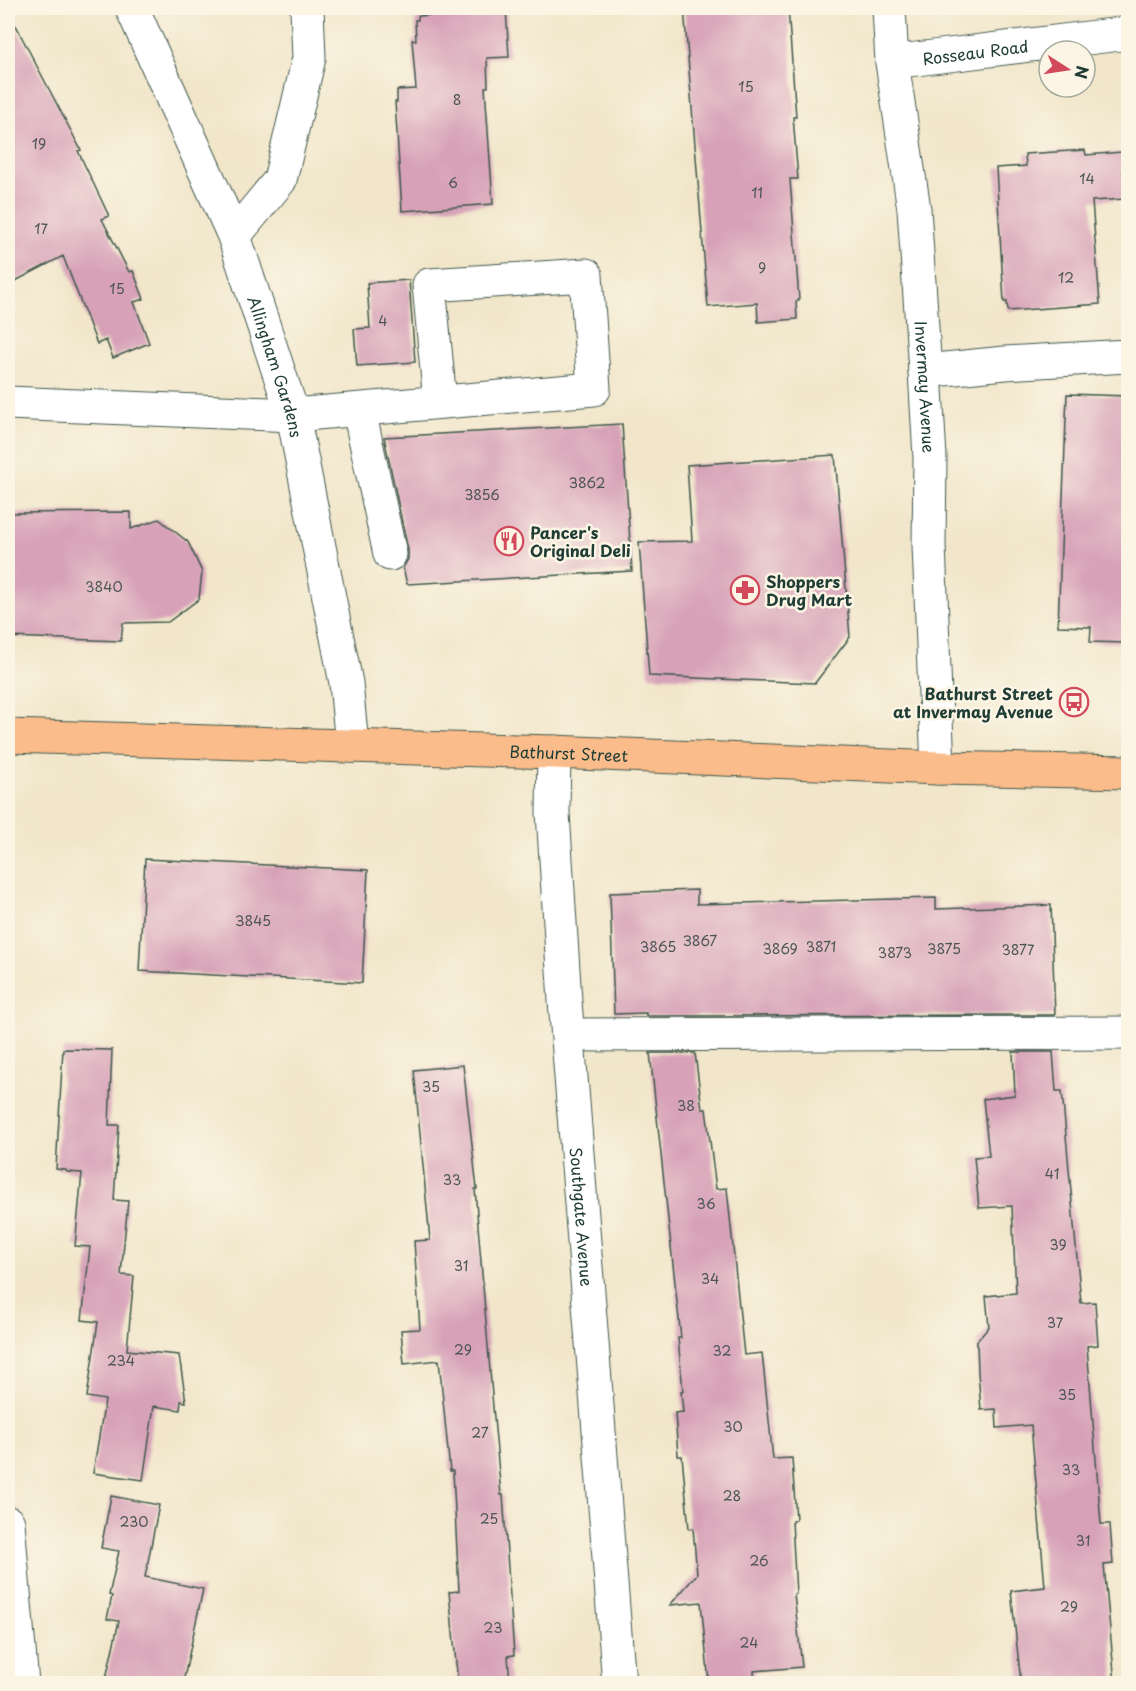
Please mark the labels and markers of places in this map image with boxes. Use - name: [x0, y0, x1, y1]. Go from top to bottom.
- place label: Pancer's Original Deli: [530, 520, 631, 562]
- restaurant icon: Pancer's Original Deli: [493, 525, 525, 557]
- place label: Shoppers Drug Mart: [766, 569, 853, 611]
- pharmacy icon: Shoppers Drug Mart: [729, 574, 761, 606]
- place label: Bathurst Street at Invermay Avenue: [893, 681, 1053, 723]
- bus stop icon: Bathurst Street at Invermay Avenue: [1058, 686, 1090, 718]

